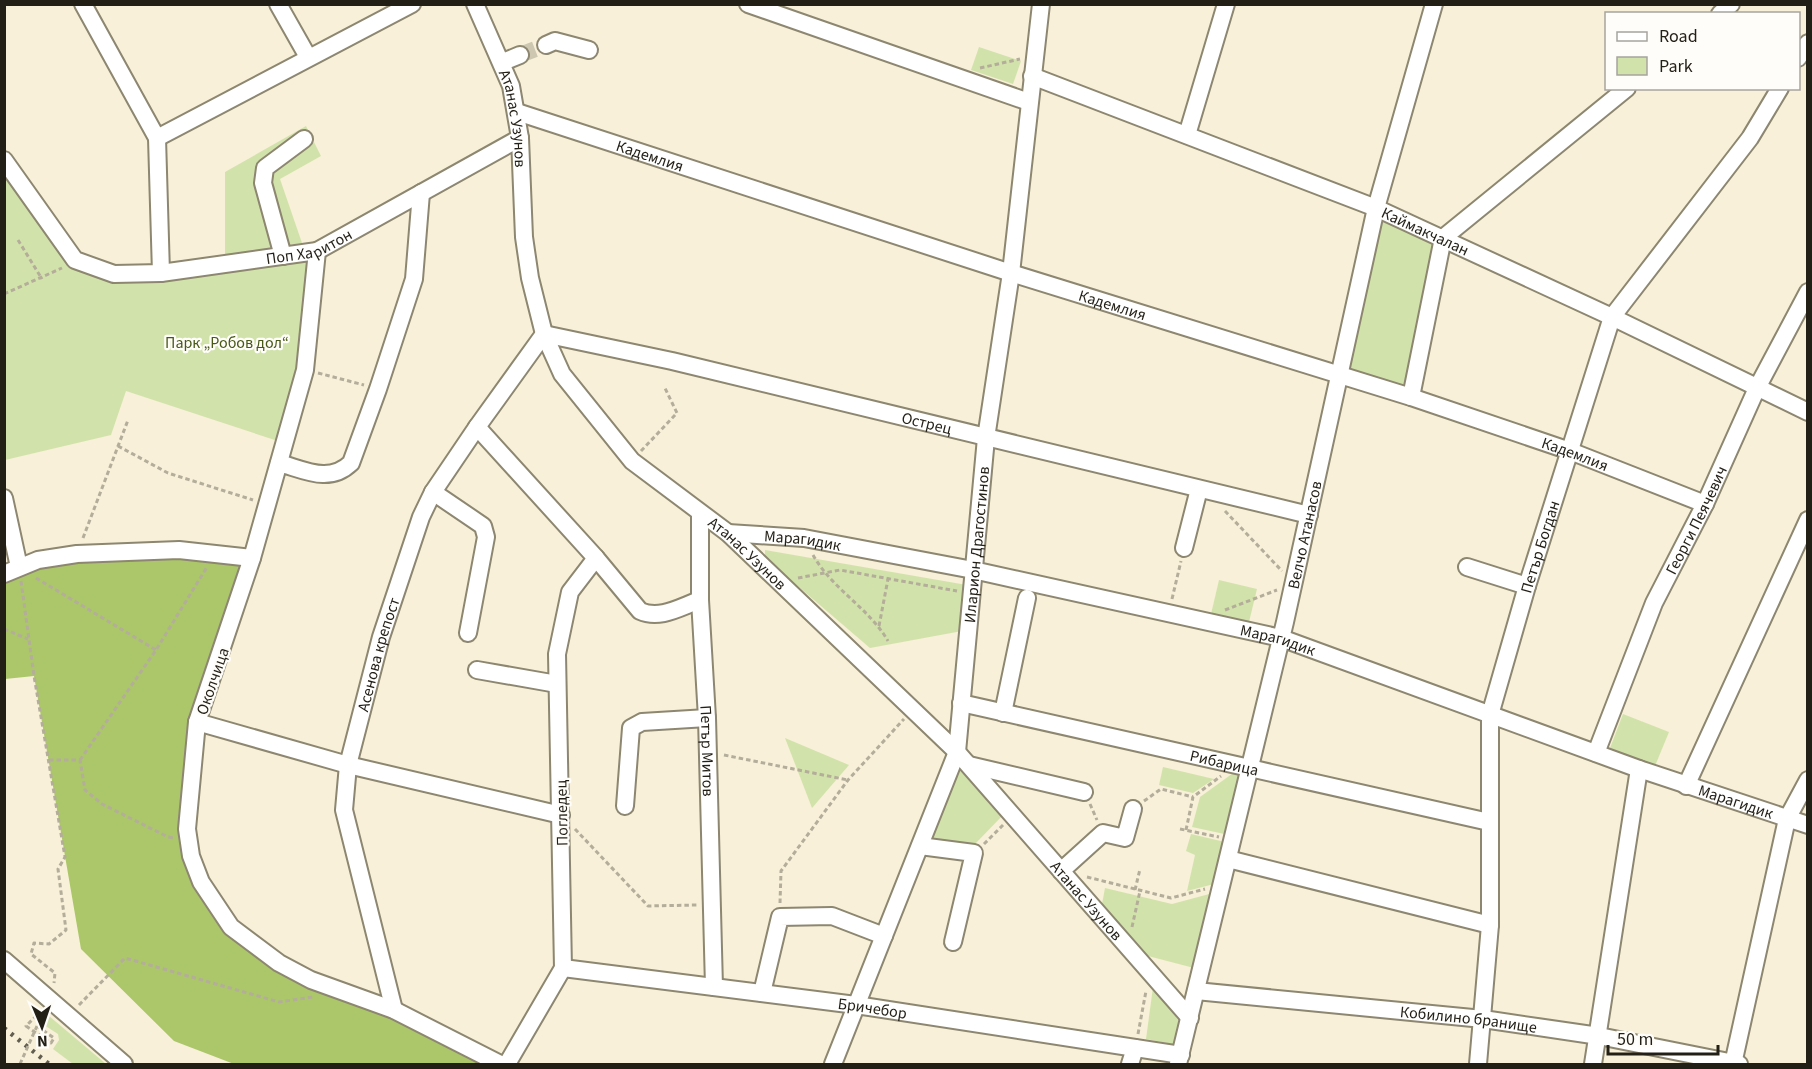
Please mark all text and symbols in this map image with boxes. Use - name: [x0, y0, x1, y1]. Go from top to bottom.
- legend: [1605, 12, 1800, 90]
- text: Road: [1659, 24, 1698, 49]
- text: Park: [1659, 54, 1693, 79]
- street label: Атанас Узунов: [493, 66, 531, 168]
- street label: Кадемлия: [613, 135, 686, 178]
- street label: Каймакчалан: [1378, 202, 1472, 261]
- street label: Поп Харитон: [264, 224, 356, 270]
- street label: Кадемлия: [1076, 285, 1149, 326]
- park label: Парк „Робов дол“: [165, 332, 289, 354]
- street label: Острец: [899, 407, 954, 440]
- street label: Кадемлия: [1539, 432, 1611, 477]
- street label: Георги Пеячевич: [1661, 462, 1733, 578]
- street label: Иларион Драгостинов: [959, 465, 995, 624]
- street label: Велчо Атанасов: [1283, 479, 1328, 591]
- street label: Петър Богдан: [1516, 498, 1565, 596]
- street label: Атанас Узунов: [703, 512, 791, 595]
- street label: Марагидик: [763, 525, 843, 557]
- street label: Асенова крепост: [352, 595, 405, 714]
- street label: Марагидик: [1238, 619, 1319, 662]
- street label: Околчица: [191, 645, 235, 718]
- street label: Петър Митов: [694, 704, 719, 797]
- street label: Рибарица: [1188, 745, 1261, 782]
- street label: Марагидик: [1695, 779, 1776, 825]
- street label: Погледец: [550, 780, 574, 846]
- street label: Атанас Узунов: [1045, 856, 1127, 946]
- street label: Бричебор: [836, 993, 909, 1025]
- north arrow: [12, 997, 72, 1057]
- street label: Кобилино бранище: [1399, 1001, 1538, 1039]
- scale bar: [1608, 1018, 1718, 1056]
- text: 50 m: [1617, 1027, 1653, 1052]
- text: N: [37, 1030, 48, 1052]

